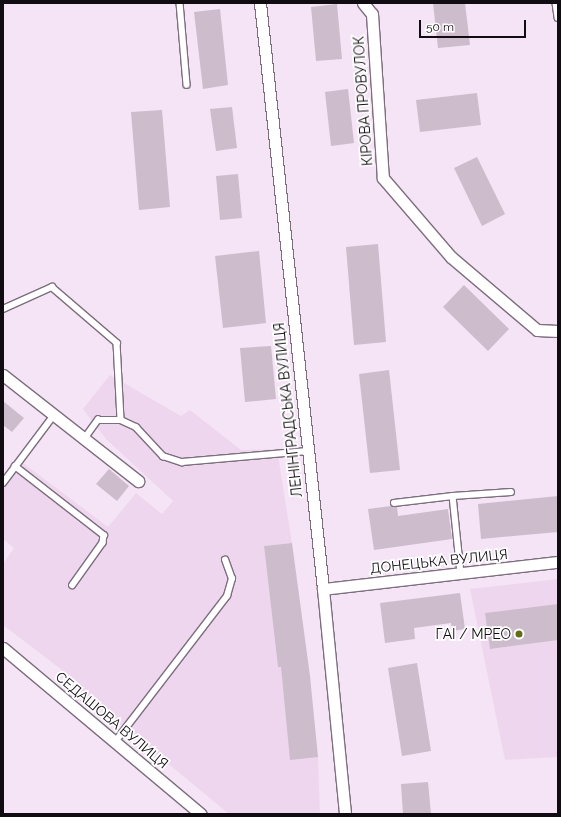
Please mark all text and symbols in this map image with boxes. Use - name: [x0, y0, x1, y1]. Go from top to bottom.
- scale bar: [421, 12, 528, 38]
- text: 50 m: [426, 20, 454, 34]
- street label: КІРОВА ПРОВУЛОК: [350, 35, 376, 167]
- street label: ЛЕНІНГРАДСЬКА ВУЛИЦЯ: [270, 322, 306, 498]
- street label: ДОНЕЦЬКА ВУЛИЦЯ: [369, 545, 509, 577]
- place label: ГАІ / МРЕО: [435, 626, 511, 642]
- marker: ГАІ / МРЕО: [514, 629, 524, 639]
- street label: СЕДАШОВА ВУЛИЦЯ: [52, 668, 172, 772]

